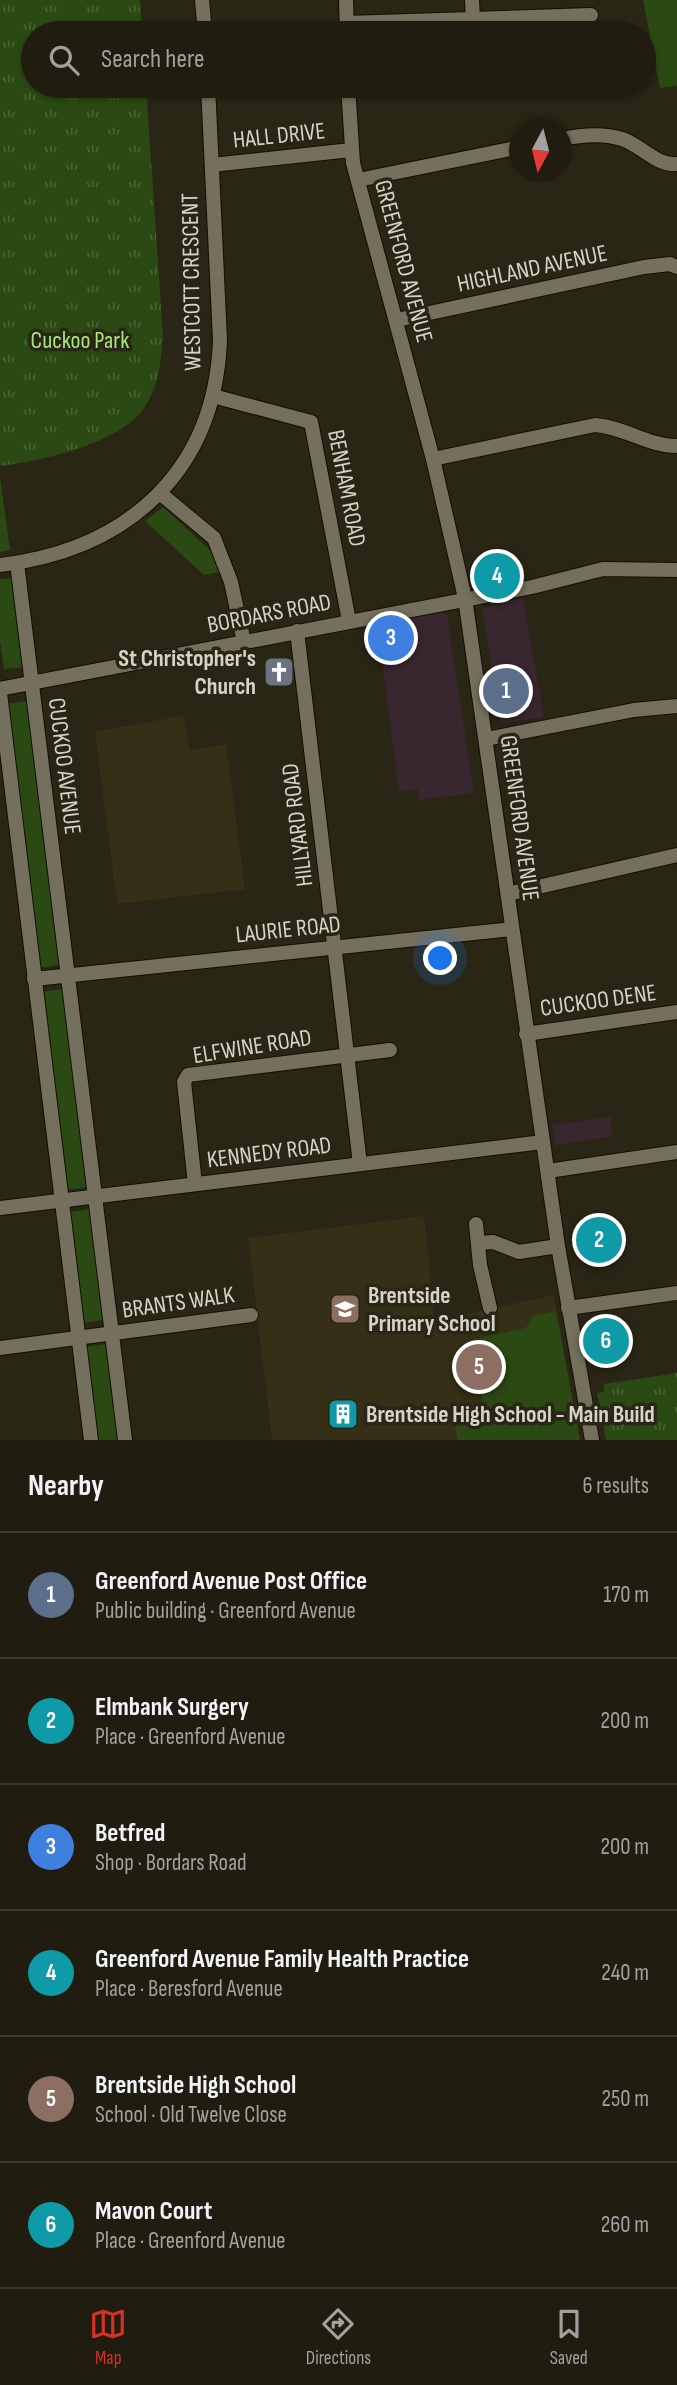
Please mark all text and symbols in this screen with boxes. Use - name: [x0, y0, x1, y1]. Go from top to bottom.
- search box: [21, 21, 656, 98]
- icon: search: [45, 41, 83, 79]
- text: Search here: [101, 44, 204, 75]
- street label: HALL DRIVE: [232, 116, 327, 155]
- north arrow: [509, 119, 572, 182]
- street label: GREENFORD AVENUE: [368, 177, 439, 346]
- street label: WESTCOTT CRESCENT: [175, 193, 208, 371]
- street label: HIGHLAND AVENUE: [454, 238, 610, 299]
- park label: Cuckoo Park: [31, 326, 129, 355]
- street label: BENHAM ROAD: [321, 427, 372, 549]
- pin: 4: [474, 550, 520, 602]
- street label: BORDARS ROAD: [205, 587, 333, 640]
- pin: 3: [368, 612, 414, 664]
- place label: St Christopher's Church: [118, 644, 256, 701]
- church icon: St Christopher's Church: [262, 655, 296, 689]
- pin: 1: [483, 665, 529, 717]
- street label: CUCKOO AVENUE: [42, 696, 87, 836]
- street label: GREENFORD AVENUE: [494, 733, 545, 903]
- street label: HILLYARD ROAD: [276, 762, 319, 888]
- street label: LAURIE ROAD: [234, 910, 342, 949]
- your location: [423, 941, 457, 975]
- street label: CUCKOO DENE: [538, 978, 658, 1023]
- street label: ELFWINE ROAD: [191, 1023, 313, 1070]
- street label: KENNEDY ROAD: [205, 1130, 333, 1174]
- pin: 2: [576, 1214, 622, 1266]
- street label: BRANTS WALK: [120, 1280, 236, 1325]
- place label: Brentside Primary School: [368, 1281, 496, 1338]
- school or university icon: Brentside Primary School: [328, 1292, 362, 1326]
- pin: 6: [583, 1315, 629, 1367]
- pin: 5: [456, 1341, 502, 1393]
- building icon: Brentside High School - Main Build: [326, 1397, 360, 1431]
- place label: Brentside High School - Main Build: [366, 1400, 655, 1429]
- text: Nearby: [28, 1468, 104, 1504]
- text: 6 results: [583, 1472, 649, 1500]
- text: Greenford Avenue Post Office: [95, 1566, 367, 1597]
- text: 1: [46, 1581, 56, 1609]
- text: 170 m: [603, 1581, 649, 1609]
- text: Public building · Greenford Avenue: [95, 1597, 356, 1625]
- text: Elmbank Surgery: [95, 1692, 249, 1723]
- text: 2: [46, 1707, 56, 1735]
- text: 200 m: [601, 1707, 649, 1735]
- text: Place · Greenford Avenue: [95, 1723, 286, 1751]
- text: Betfred: [95, 1818, 165, 1849]
- text: 3: [46, 1833, 56, 1861]
- text: 200 m: [601, 1833, 649, 1861]
- text: Shop · Bordars Road: [95, 1849, 247, 1877]
- text: Greenford Avenue Family Health Practice: [95, 1944, 469, 1975]
- text: 4: [46, 1959, 56, 1987]
- text: 240 m: [601, 1959, 649, 1987]
- text: Place · Beresford Avenue: [95, 1975, 283, 2003]
- text: Brentside High School: [95, 2070, 296, 2101]
- text: 5: [46, 2085, 56, 2113]
- text: 250 m: [602, 2085, 649, 2113]
- text: School · Old Twelve Close: [95, 2101, 287, 2129]
- text: Mavon Court: [95, 2196, 212, 2227]
- text: 6: [46, 2211, 56, 2239]
- text: 260 m: [601, 2211, 649, 2239]
- text: Place · Greenford Avenue: [95, 2227, 286, 2255]
- tab: Map: [89, 2305, 127, 2370]
- tab: Directions: [306, 2305, 371, 2370]
- tab: Saved: [550, 2305, 588, 2370]

